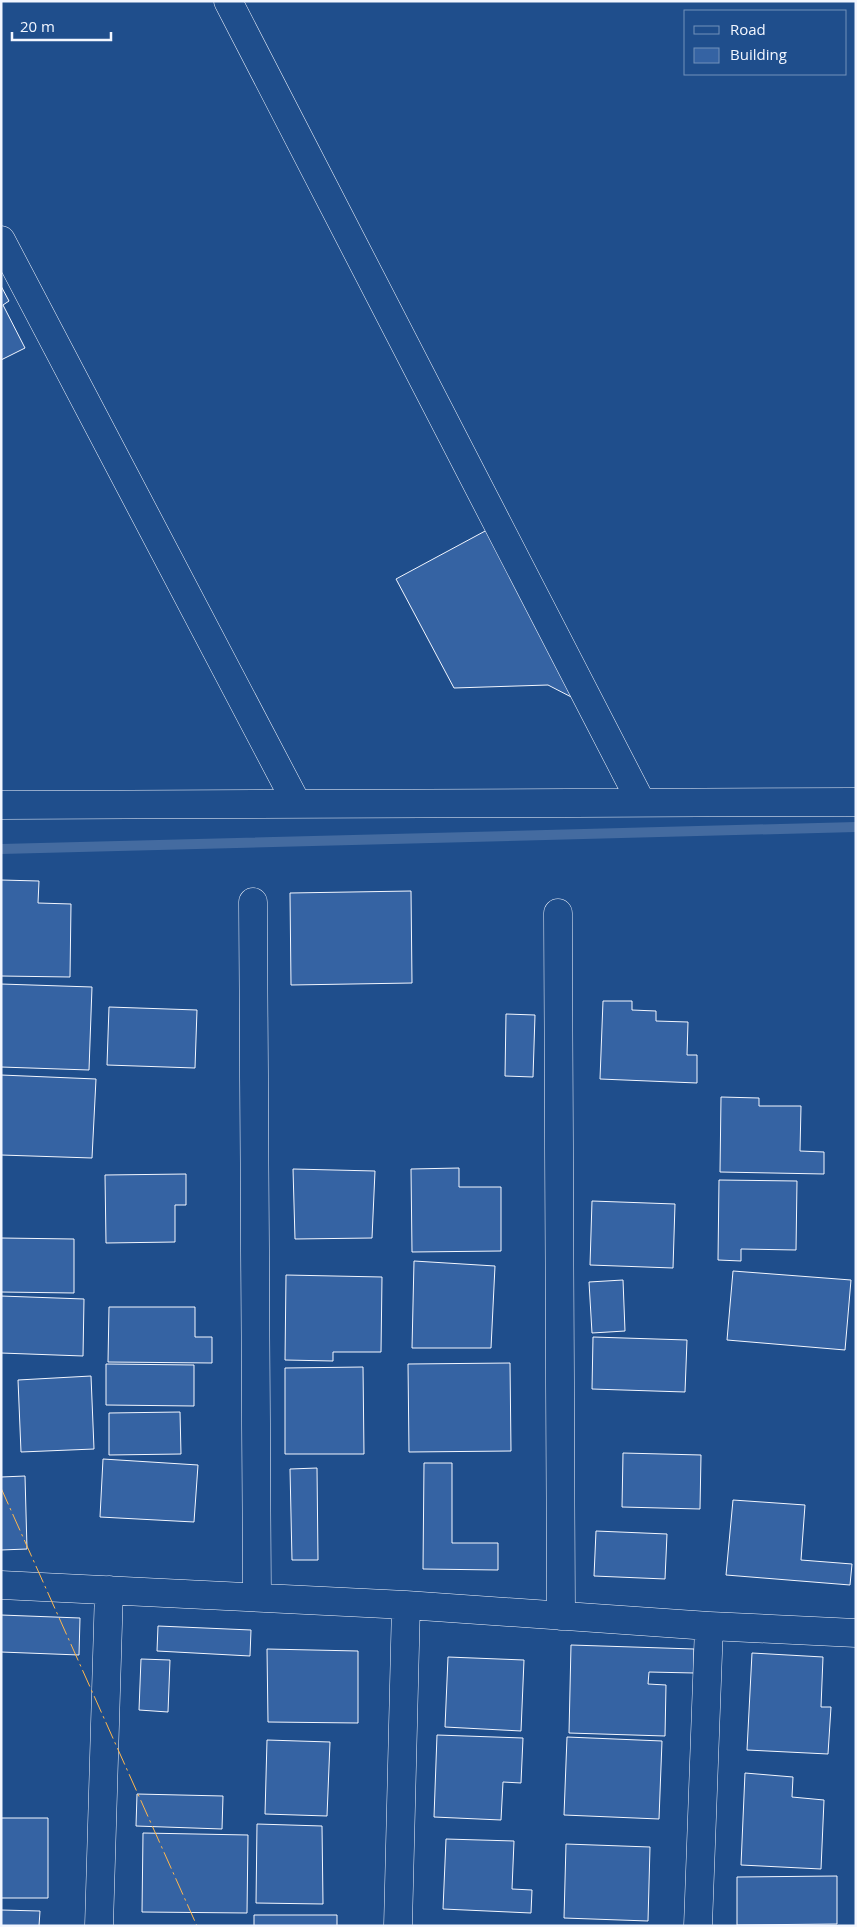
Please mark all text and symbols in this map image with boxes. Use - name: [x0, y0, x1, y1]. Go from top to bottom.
- scale bar: [12, 10, 111, 42]
- legend: [684, 10, 847, 75]
- text: 20 m: [20, 16, 55, 36]
- text: Road: [730, 19, 766, 39]
- text: Building: [730, 44, 787, 64]

